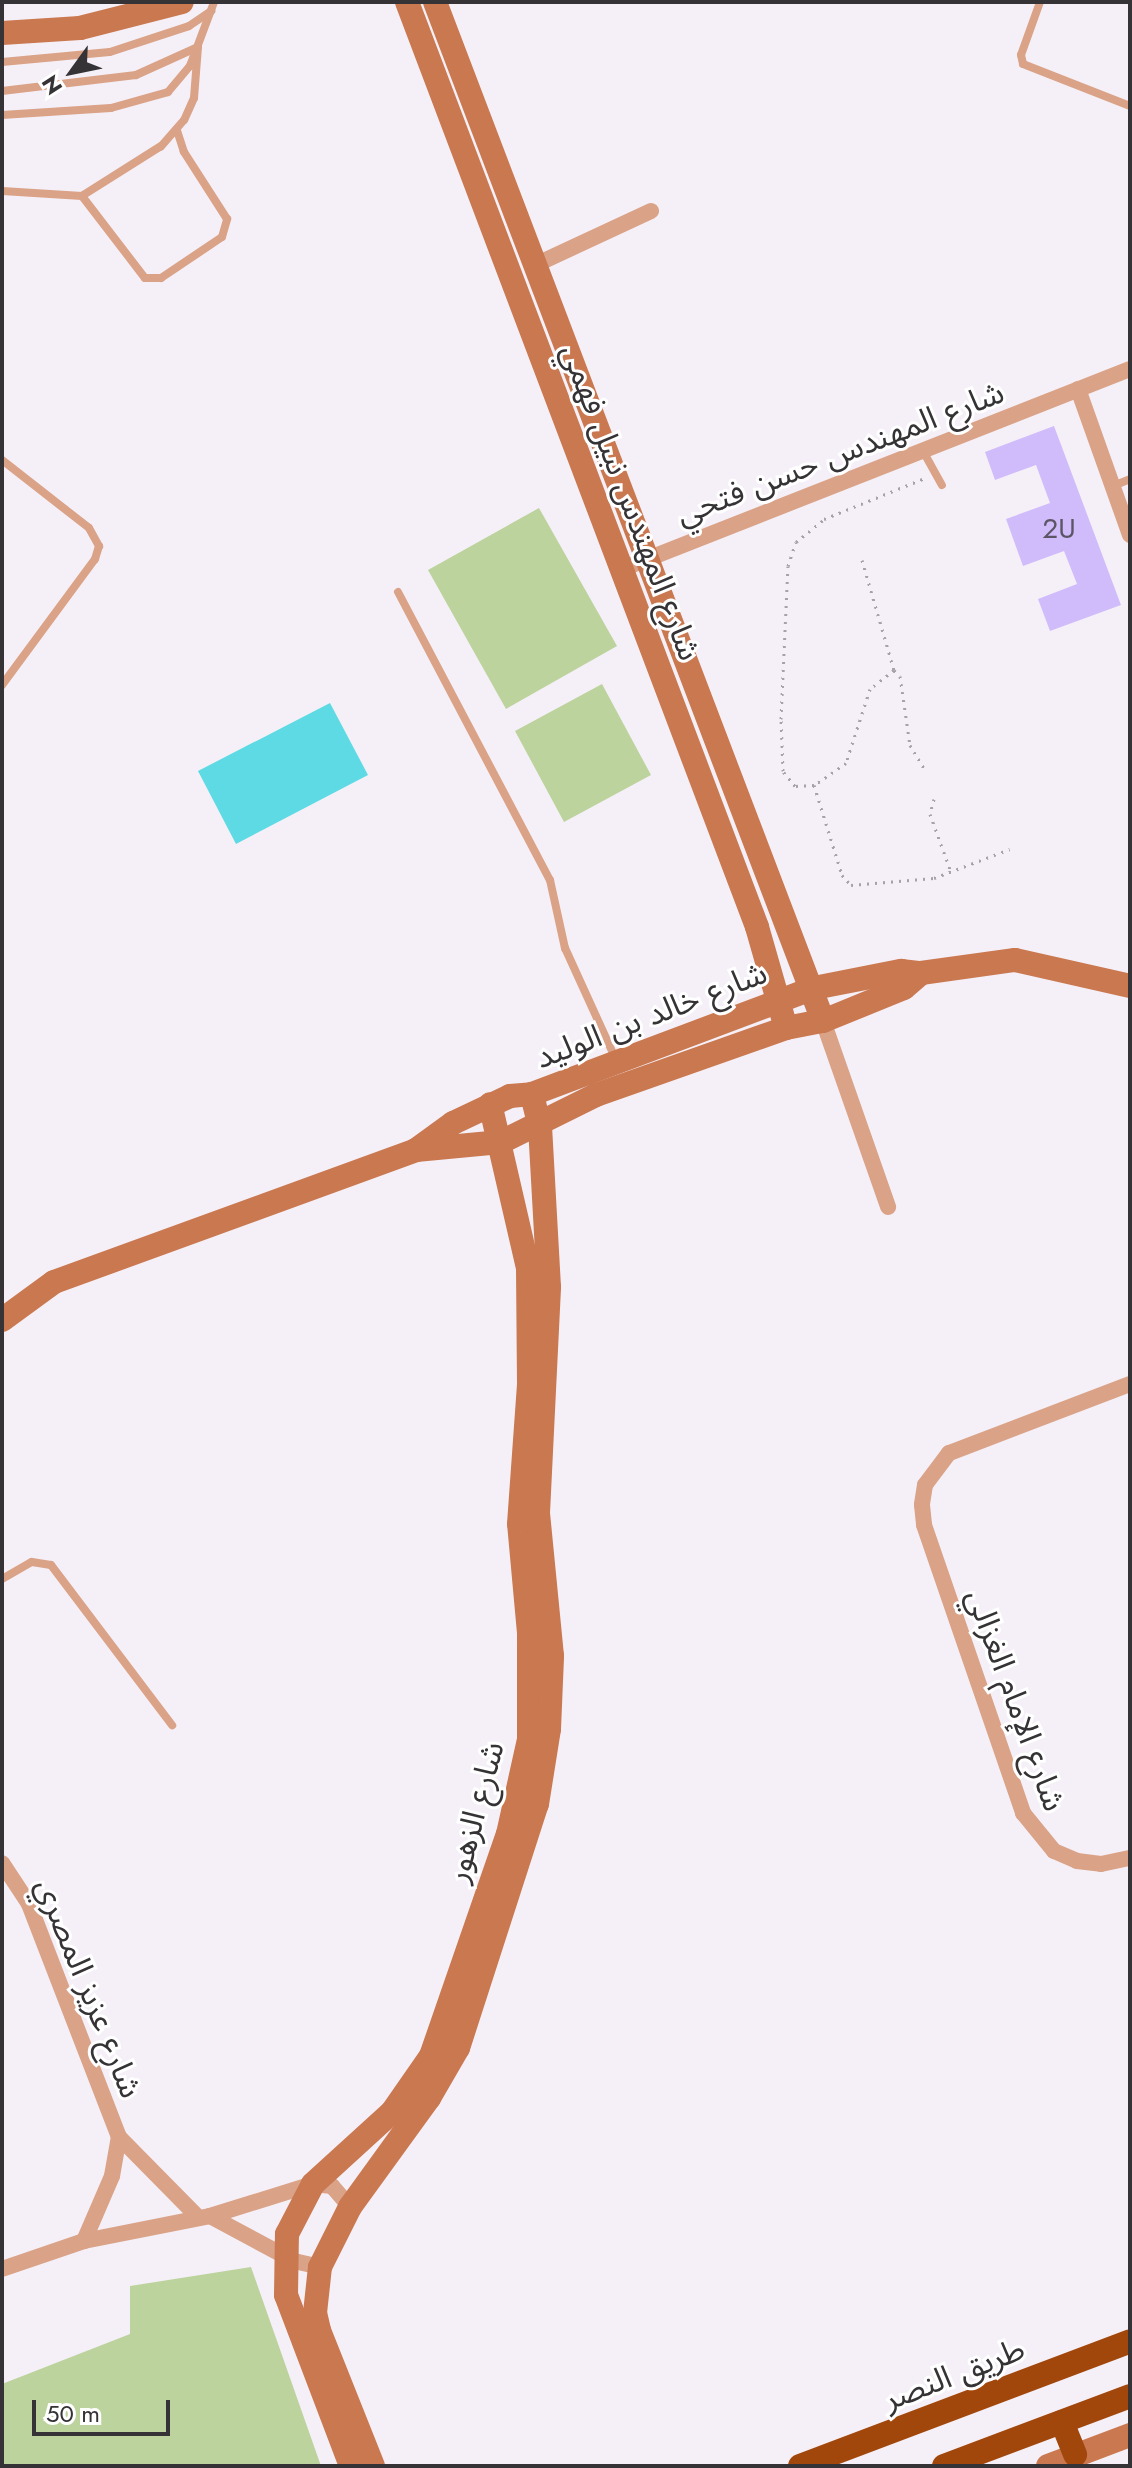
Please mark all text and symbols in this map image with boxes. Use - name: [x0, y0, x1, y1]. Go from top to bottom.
- north arrow: [32, 32, 112, 112]
- text: N: [34, 69, 70, 101]
- street label: شارع المهندس نبيل فهمي: [553, 338, 709, 666]
- street label: شارع المهندس حسن فتحي: [671, 373, 1009, 533]
- house number: 2U: [1042, 512, 1076, 546]
- street label: شارع خالد بن الوليد: [530, 953, 772, 1077]
- street label: شارع الإمام الغزالي: [958, 1584, 1074, 1816]
- street label: شارع الزهور: [438, 1737, 512, 1887]
- street label: شارع عزيز المصري: [27, 1873, 151, 2103]
- street label: طريق النصر: [878, 2329, 1030, 2419]
- scale bar: [36, 2384, 174, 2434]
- text: 50 m: [46, 2396, 100, 2431]

